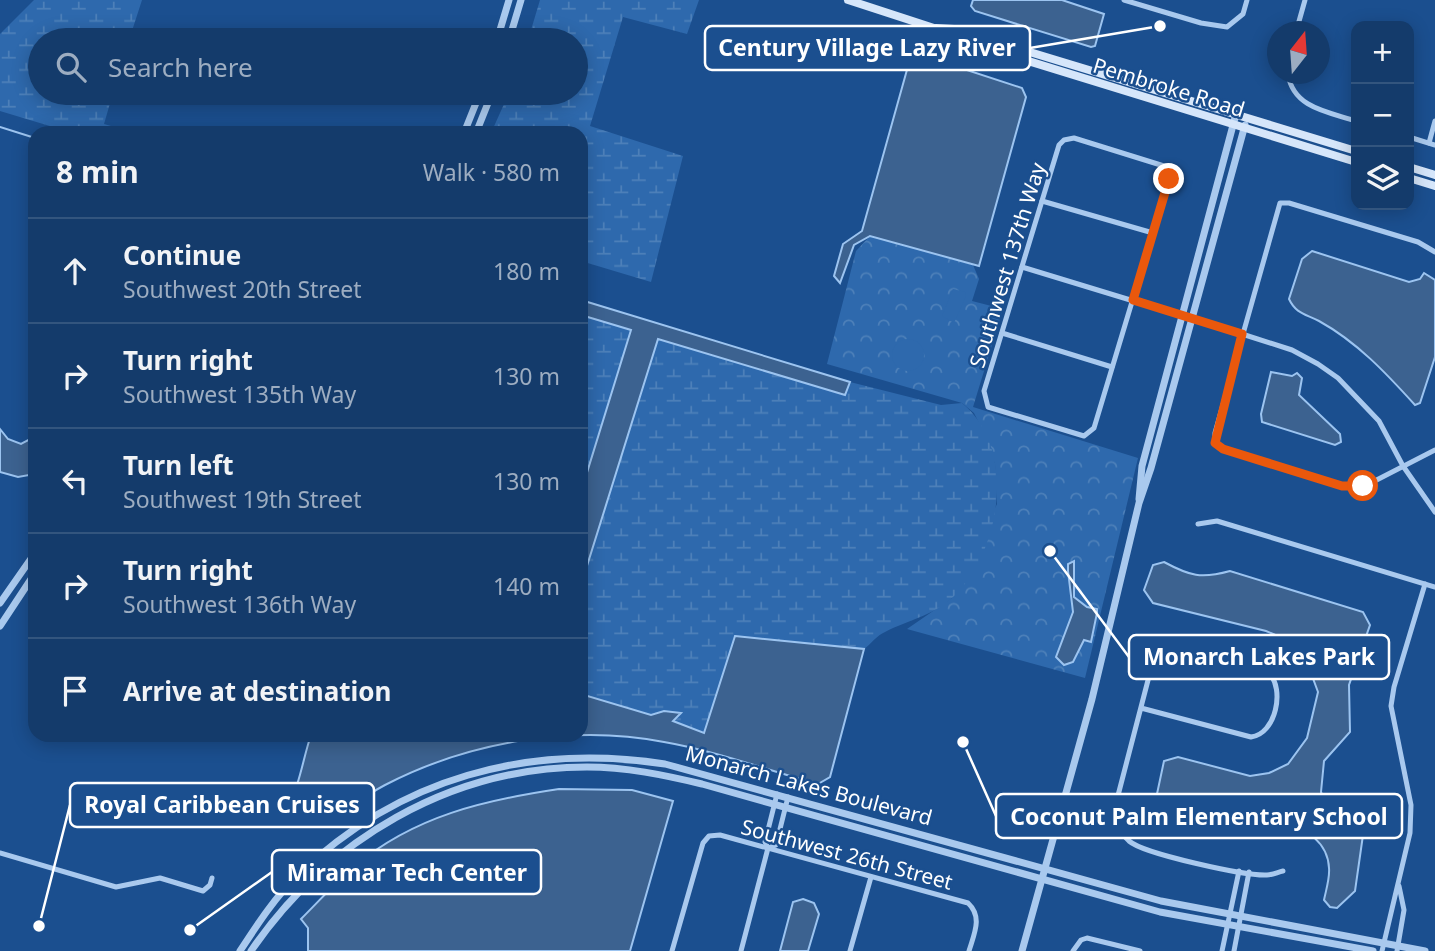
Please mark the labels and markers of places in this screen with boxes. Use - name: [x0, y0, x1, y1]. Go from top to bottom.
- callout: Century Village Lazy River: [705, 26, 1030, 70]
- callout: Monarch Lakes Park: [1129, 635, 1389, 679]
- callout: Royal Caribbean Cruises: [70, 783, 374, 827]
- callout: Coconut Palm Elementary School: [996, 794, 1402, 838]
- callout: Miramar Tech Center: [272, 850, 541, 894]

